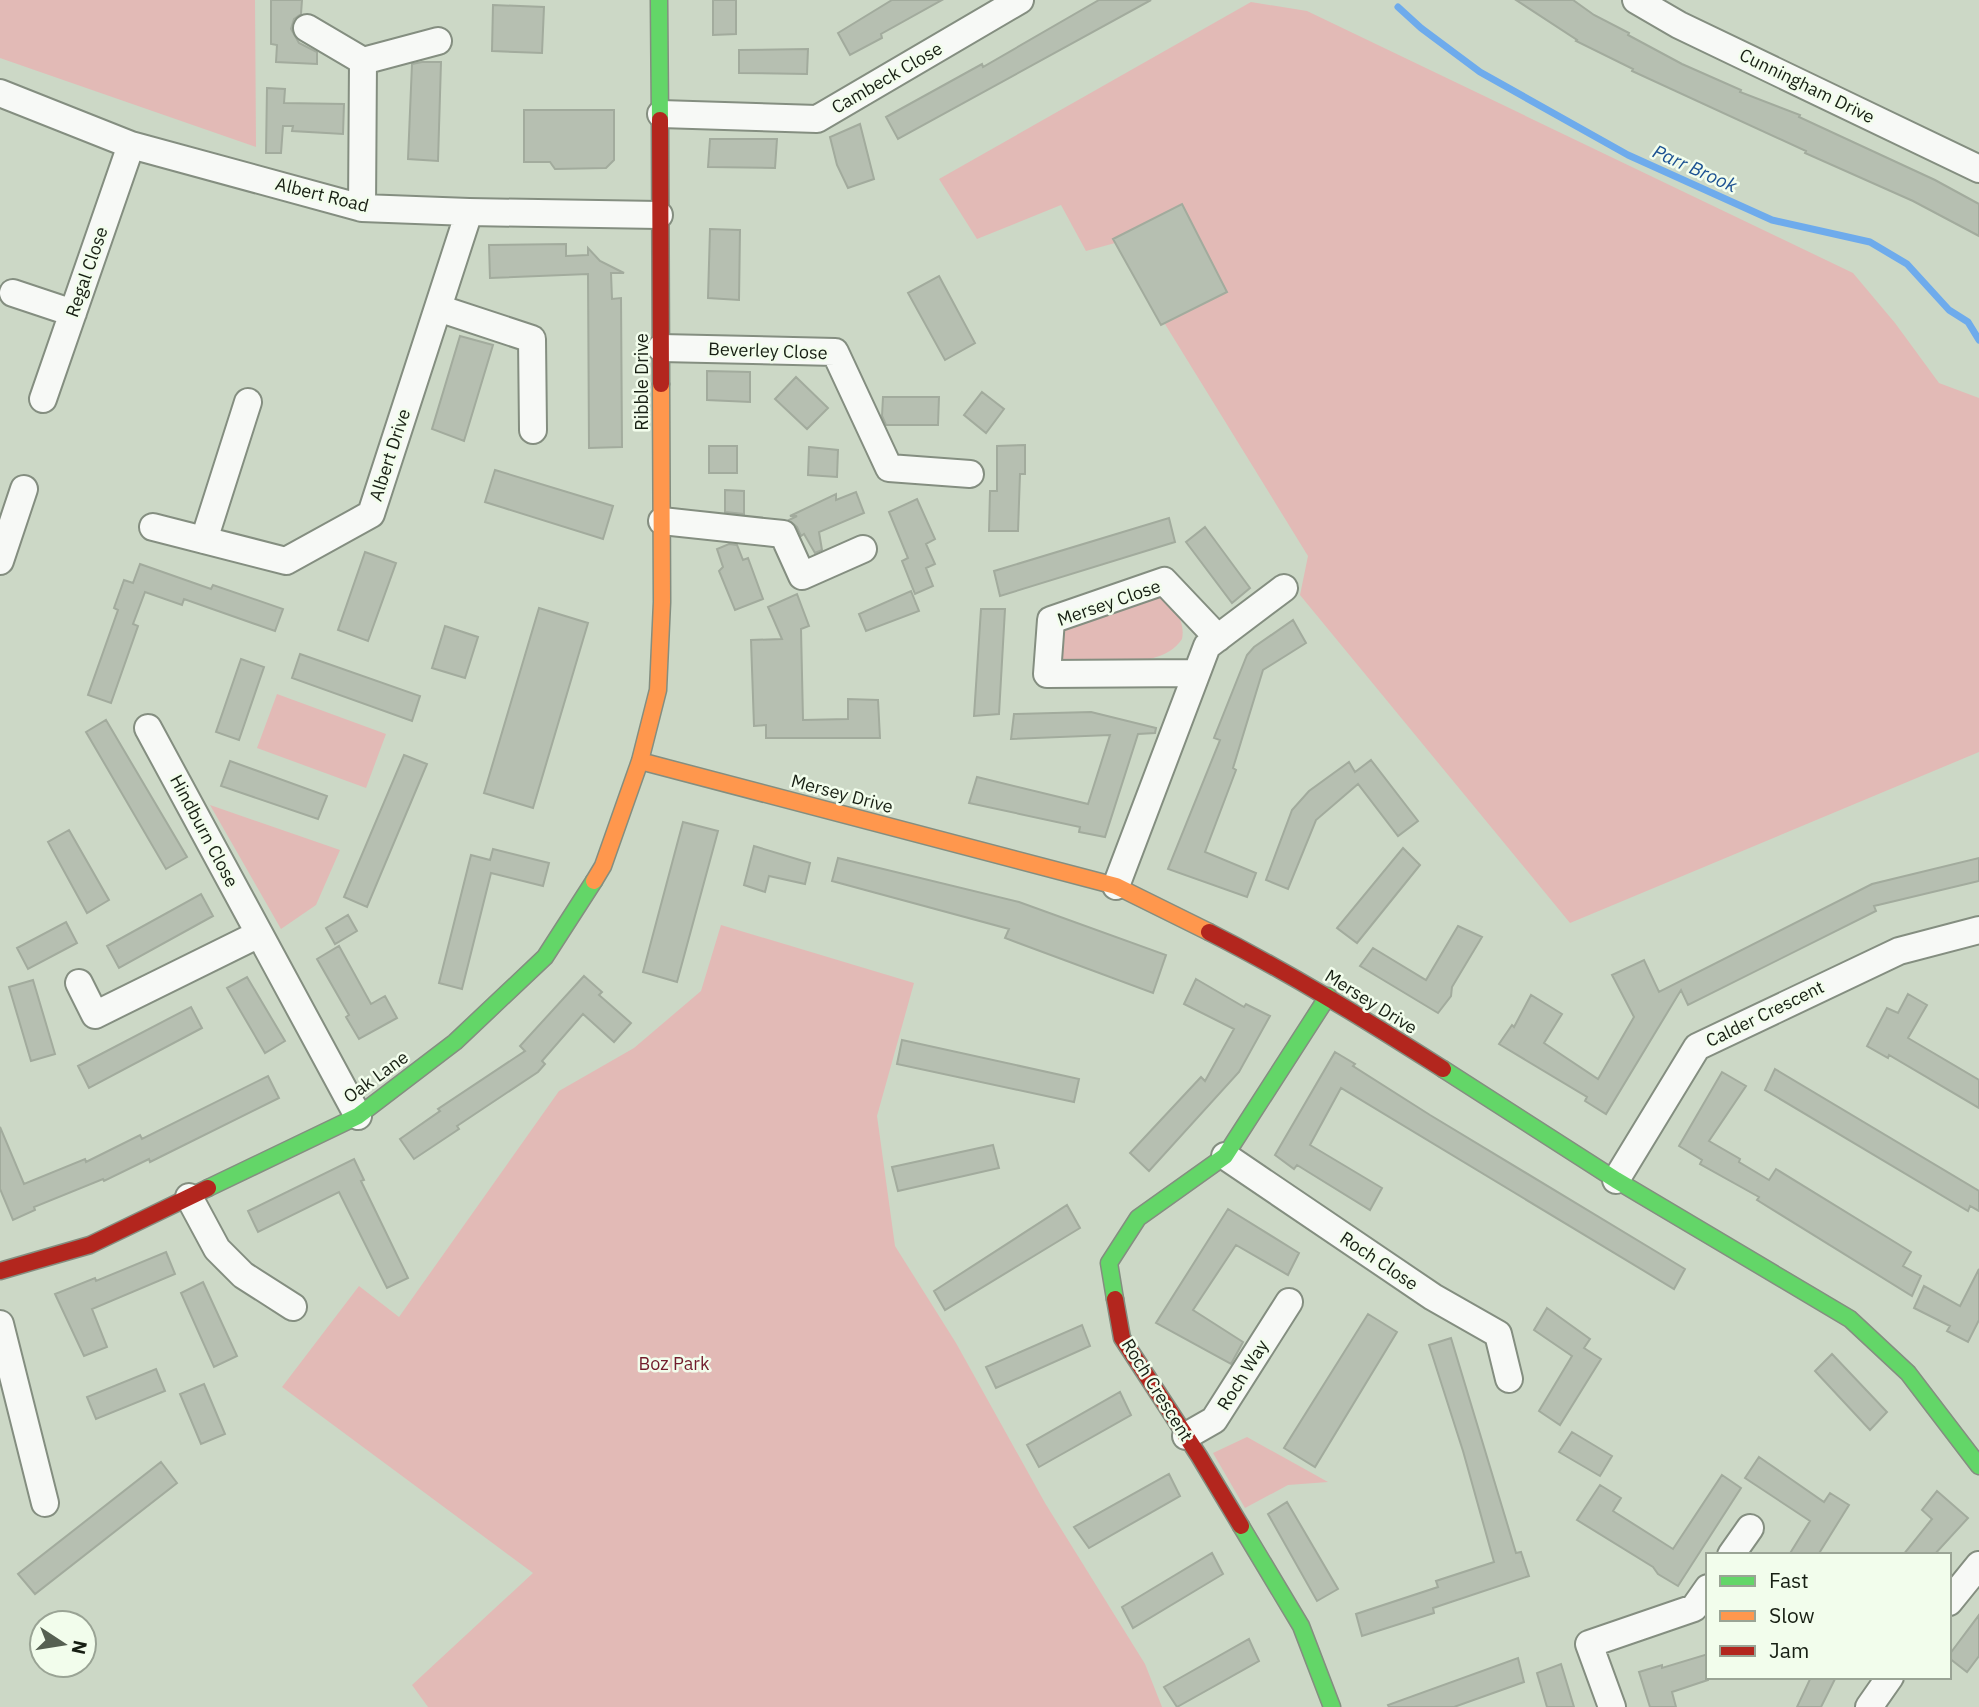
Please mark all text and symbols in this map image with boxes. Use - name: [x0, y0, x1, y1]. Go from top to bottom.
- street label: Cambeck Close: [827, 36, 946, 119]
- street label: Cunningham Drive: [1736, 43, 1879, 128]
- water label: Parr Brook: [1649, 139, 1742, 198]
- street label: Albert Road: [273, 172, 371, 217]
- street label: Regal Close: [60, 223, 113, 320]
- street label: Ribble Drive: [630, 333, 653, 431]
- street label: Beverley Close: [708, 337, 828, 364]
- street label: Albert Drive: [364, 406, 415, 504]
- street label: Mersey Close: [1054, 574, 1164, 631]
- street label: Mersey Drive: [789, 769, 896, 818]
- street label: Hindburn Close: [165, 770, 244, 891]
- street label: Mersey Drive: [1321, 964, 1422, 1039]
- street label: Calder Crescent: [1702, 975, 1828, 1052]
- street label: Oak Lane: [339, 1045, 413, 1108]
- street label: Roch Close: [1336, 1226, 1423, 1295]
- street label: Roch Crescent: [1117, 1334, 1198, 1445]
- street label: Roch Way: [1212, 1335, 1273, 1414]
- park label: Boz Park: [639, 1352, 710, 1375]
- legend: [1706, 1553, 1951, 1679]
- text: Fast: [1769, 1566, 1809, 1594]
- text: Slow: [1769, 1601, 1815, 1629]
- north arrow: [28, 1609, 98, 1679]
- text: Jam: [1769, 1636, 1809, 1664]
- text: N: [66, 1638, 93, 1657]

